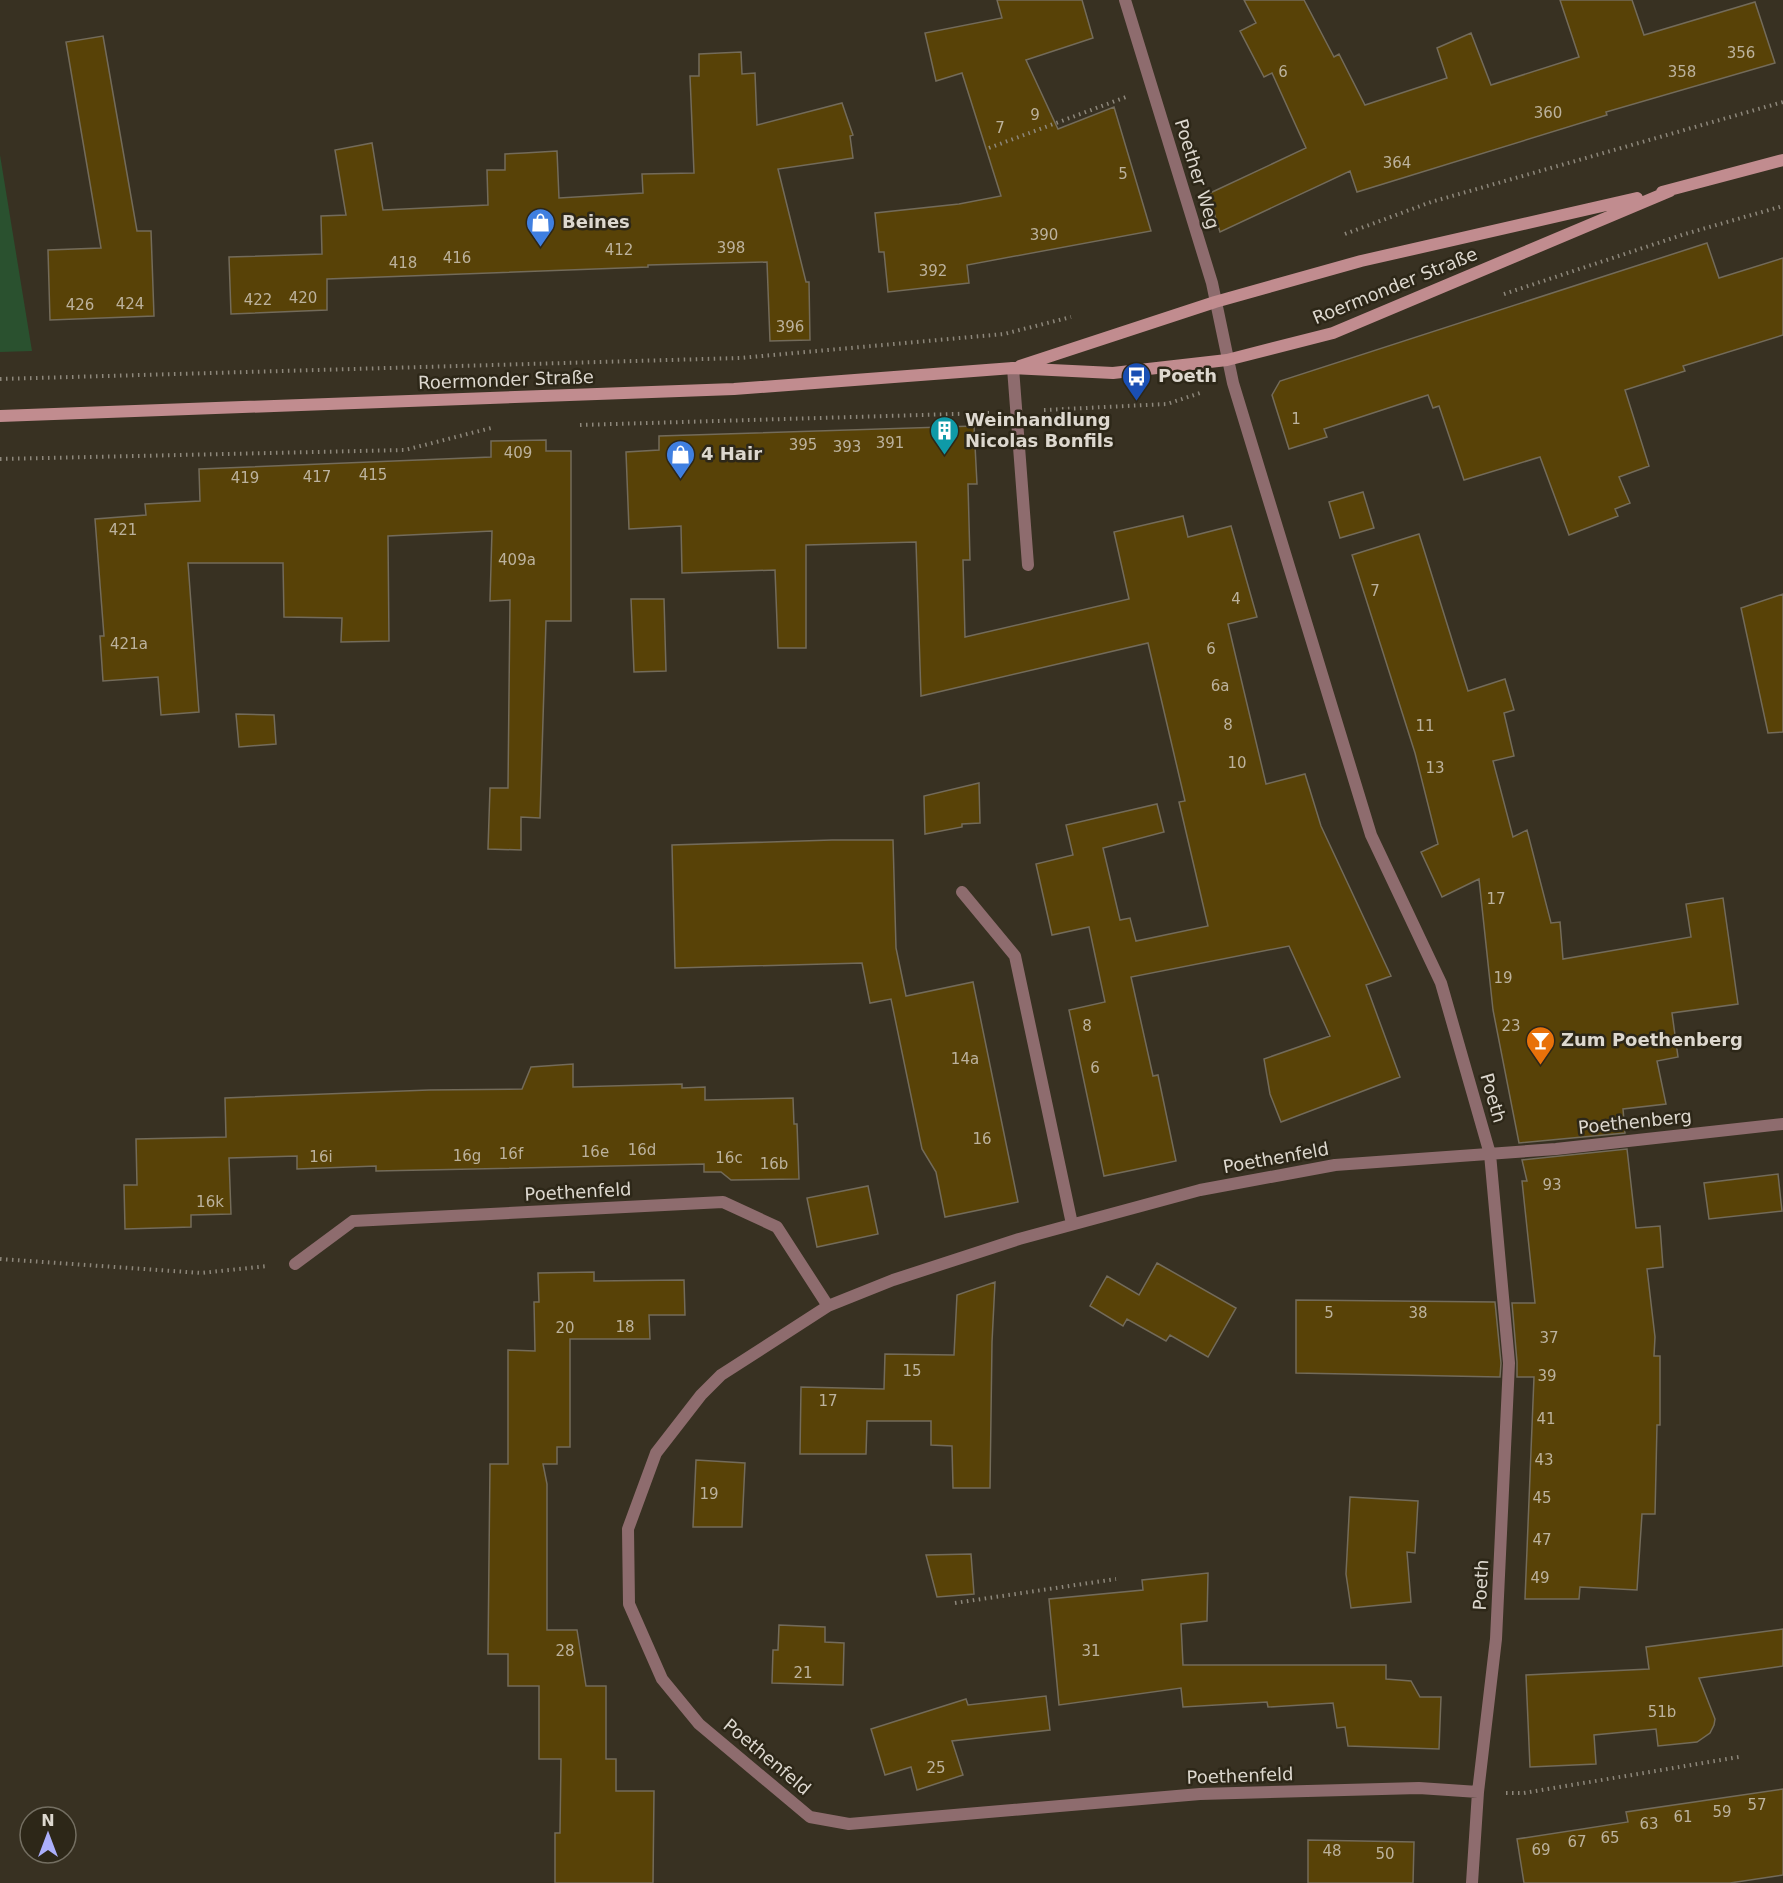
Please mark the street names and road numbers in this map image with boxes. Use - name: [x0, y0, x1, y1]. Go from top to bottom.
- street label: Poether Weg: [1171, 116, 1224, 232]
- street label: Roermonder Straße: [1309, 243, 1480, 328]
- street label: Roermonder Straße: [418, 366, 594, 393]
- street label: Poeth: [1476, 1071, 1511, 1125]
- street label: Poethenberg: [1577, 1105, 1693, 1138]
- street label: Poethenfeld: [1221, 1138, 1330, 1177]
- street label: Poethenfeld: [524, 1178, 632, 1205]
- street label: Poeth: [1469, 1559, 1492, 1611]
- street label: Poethenfeld: [720, 1714, 815, 1799]
- street label: Poethenfeld: [1186, 1763, 1294, 1788]

